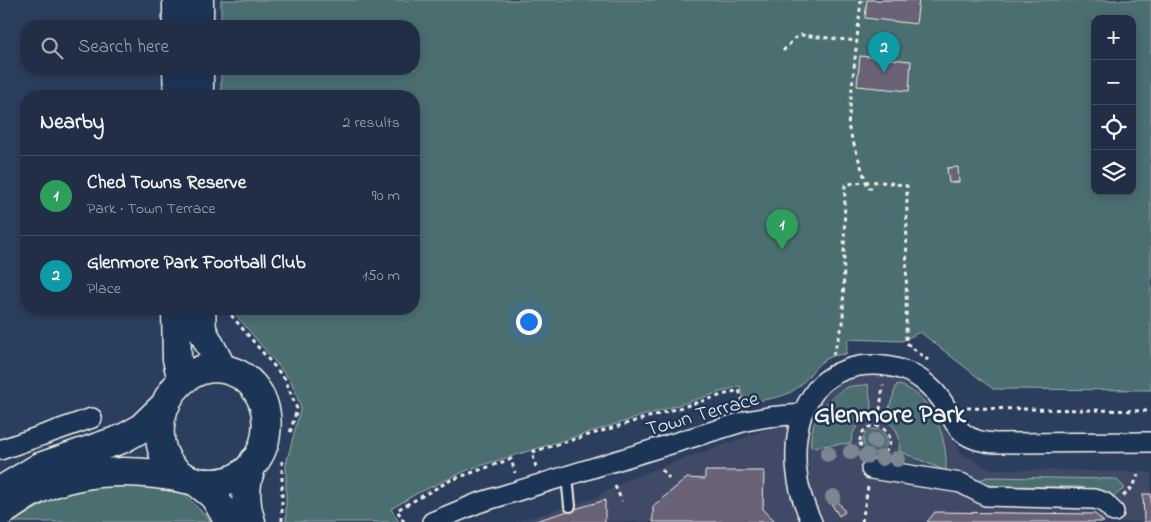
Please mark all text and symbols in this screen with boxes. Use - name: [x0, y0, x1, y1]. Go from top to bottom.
- map controls: [1091, 15, 1136, 195]
- button: +: [1091, 15, 1136, 60]
- search box: [20, 20, 420, 75]
- pin: 2: [868, 32, 900, 73]
- icon: search: [38, 34, 66, 62]
- text: Search here: [78, 34, 169, 61]
- button: −: [1091, 60, 1136, 105]
- button: locate: [1091, 105, 1136, 150]
- text: Nearby: [40, 108, 104, 138]
- text: 2 results: [342, 111, 400, 135]
- button: layers: [1091, 150, 1136, 195]
- text: Ched Towns Reserve: [87, 170, 246, 197]
- text: 1: [53, 184, 59, 208]
- text: 90 m: [372, 184, 400, 208]
- text: Park · Town Terrace: [87, 197, 216, 221]
- pin: 1: [766, 209, 798, 250]
- text: Glenmore Park Football Club: [87, 250, 305, 277]
- text: 2: [52, 264, 60, 288]
- text: 150 m: [362, 264, 400, 288]
- text: Place: [87, 277, 121, 301]
- your location: [516, 309, 542, 335]
- street label: Town Terrace: [643, 384, 763, 445]
- district label: Glenmore Park: [814, 397, 967, 435]

